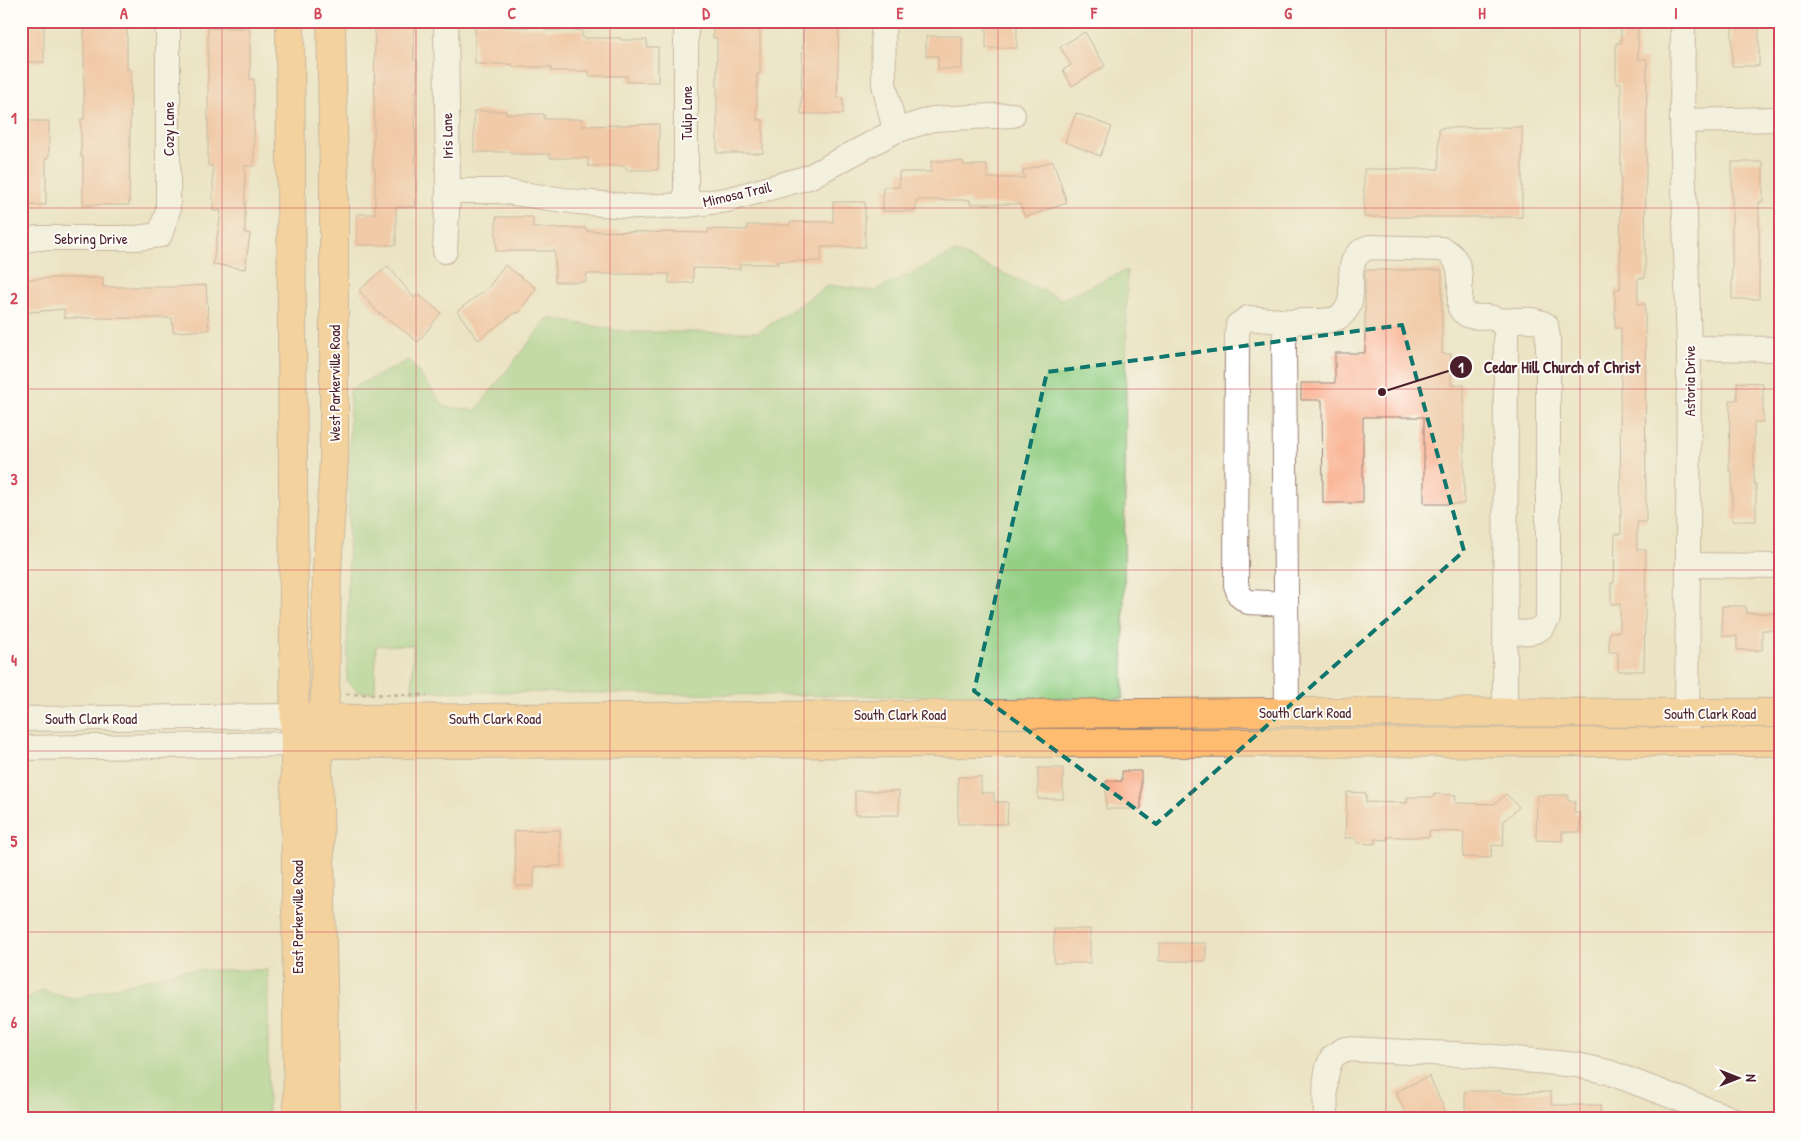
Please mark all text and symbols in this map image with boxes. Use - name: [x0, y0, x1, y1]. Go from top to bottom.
- text: A: [120, 2, 128, 24]
- text: B: [314, 2, 322, 24]
- text: C: [508, 2, 517, 24]
- text: D: [702, 2, 710, 24]
- text: E: [896, 2, 904, 24]
- text: F: [1090, 2, 1098, 24]
- text: G: [1284, 2, 1292, 24]
- text: H: [1478, 2, 1486, 24]
- text: I: [1674, 2, 1678, 24]
- street label: Tulip Lane: [676, 86, 697, 140]
- street label: Cozy Lane: [158, 102, 179, 156]
- text: 1: [11, 107, 17, 129]
- street label: Iris Lane: [436, 113, 458, 159]
- street label: Mimosa Trail: [701, 176, 773, 212]
- street label: Sebring Drive: [54, 228, 128, 249]
- text: 2: [10, 287, 18, 309]
- street label: West Parkerville Road: [324, 325, 345, 441]
- street label: Astoria Drive: [1679, 345, 1700, 417]
- callout: Cedar Hill Church of Christ: [1448, 352, 1650, 383]
- text: Cedar Hill Church of Christ: [1484, 356, 1641, 378]
- text: 1: [1458, 357, 1464, 378]
- text: 3: [10, 468, 18, 490]
- text: 4: [11, 649, 17, 671]
- street label: South Clark Road: [1259, 702, 1351, 723]
- street label: South Clark Road: [1664, 703, 1756, 724]
- street label: South Clark Road: [854, 704, 946, 725]
- street label: South Clark Road: [45, 708, 137, 729]
- street label: South Clark Road: [449, 708, 541, 729]
- text: 5: [11, 830, 18, 852]
- street label: East Parkerville Road: [287, 860, 308, 974]
- text: 6: [11, 1011, 18, 1033]
- north arrow: [1714, 1052, 1764, 1102]
- text: N: [1742, 1074, 1761, 1082]

